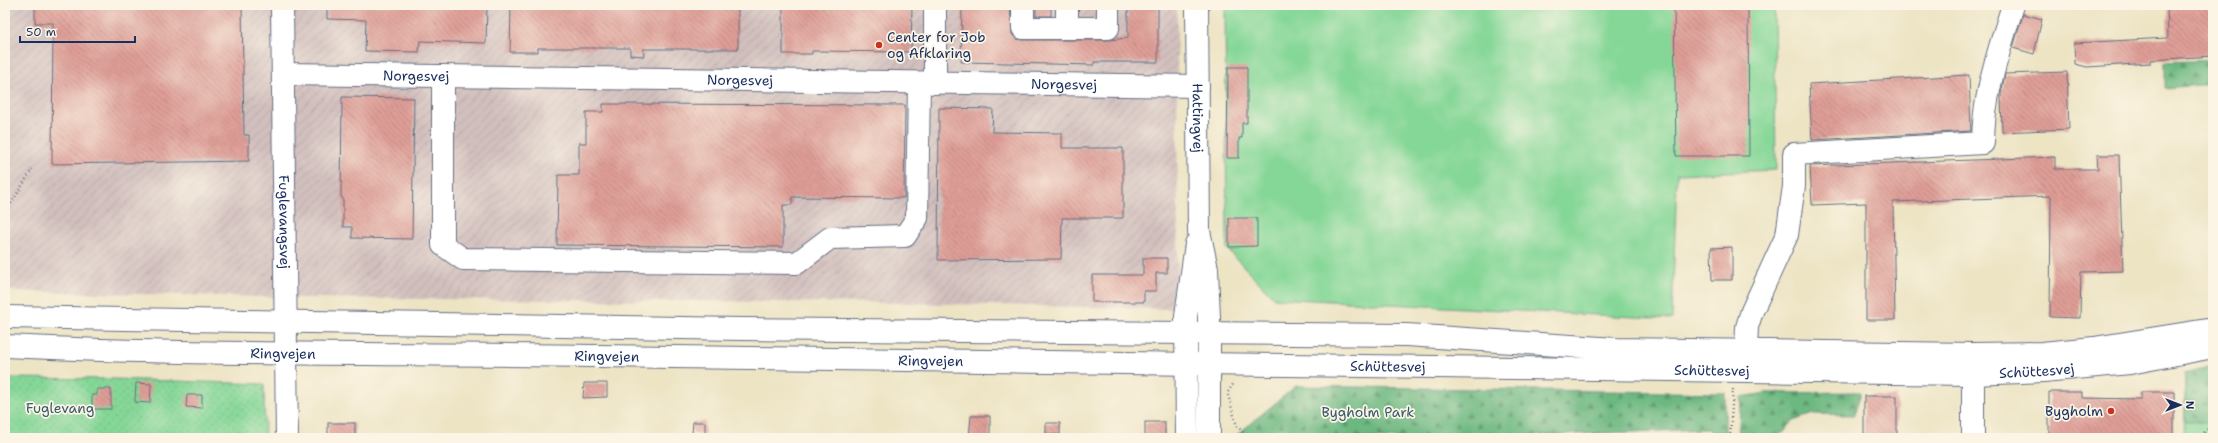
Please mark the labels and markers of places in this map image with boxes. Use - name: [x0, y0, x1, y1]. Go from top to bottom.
- place label: Center for Job og Afklaring: [887, 28, 986, 62]
- marker: Center for Job og Afklaring: [874, 40, 884, 50]
- place label: Bygholm: [2045, 402, 2103, 420]
- marker: Bygholm: [2106, 406, 2116, 416]

